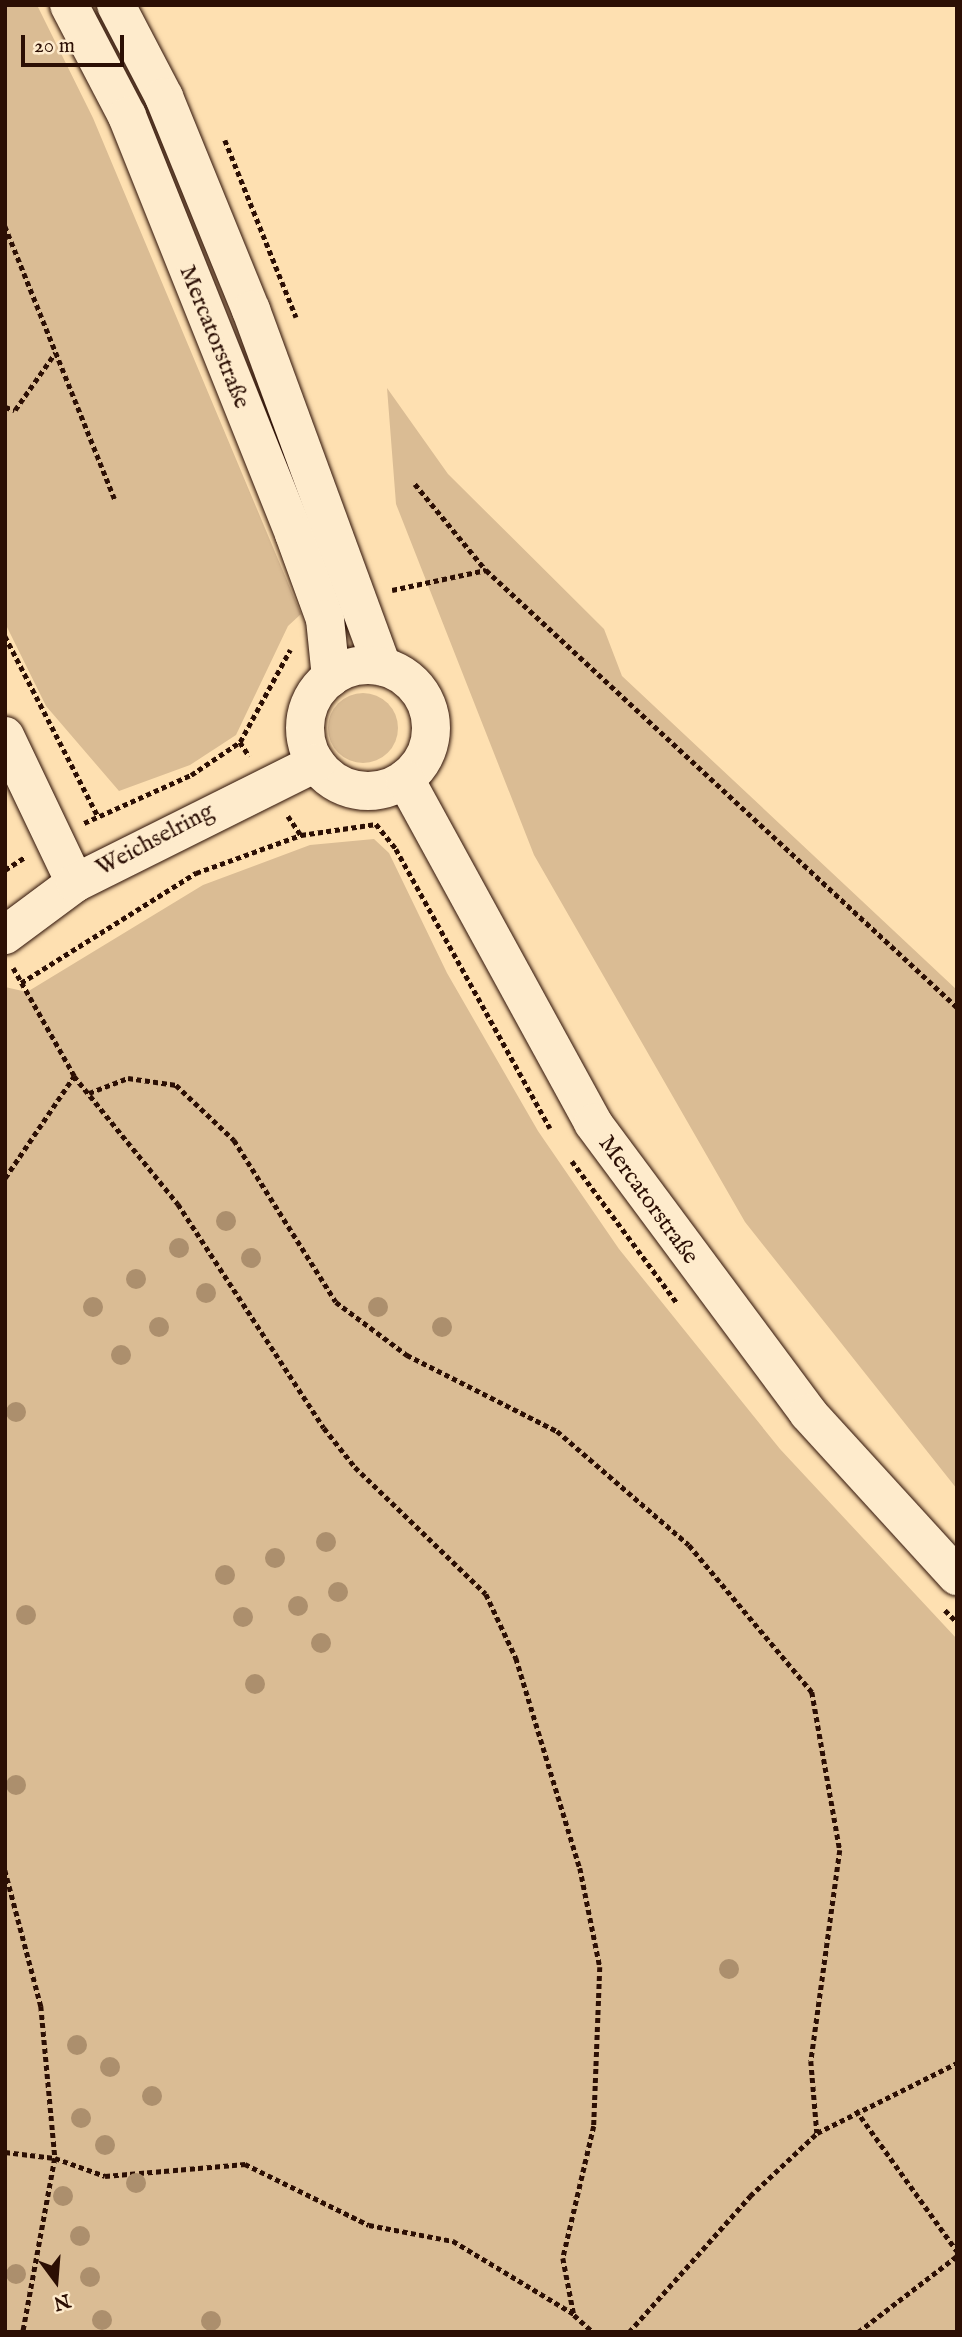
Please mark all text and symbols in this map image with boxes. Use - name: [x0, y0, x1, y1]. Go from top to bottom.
- scale bar: [24, 21, 128, 65]
- text: 20 m: [34, 33, 75, 60]
- street label: Mercatorstraße: [172, 261, 256, 413]
- street label: Weichselring: [91, 797, 219, 883]
- street label: Mercatorstraße: [592, 1130, 704, 1270]
- north arrow: [21, 2246, 91, 2316]
- text: N: [51, 2287, 73, 2315]

